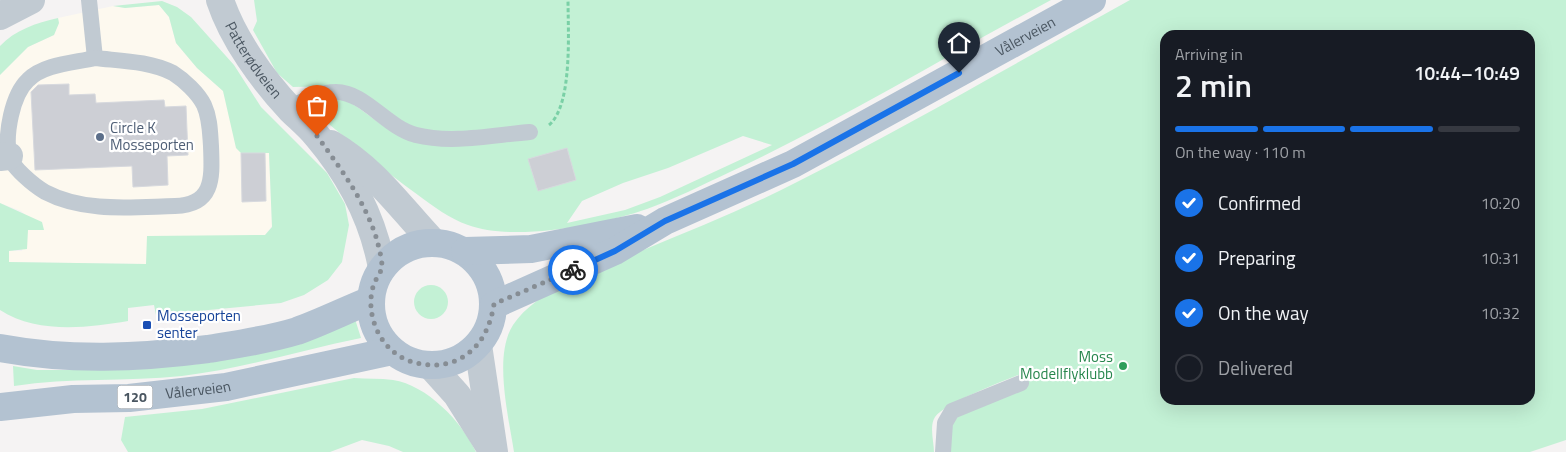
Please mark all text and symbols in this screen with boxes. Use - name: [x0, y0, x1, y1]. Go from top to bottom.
- street label: Vålerveien: [991, 10, 1059, 62]
- street label: Patterødveien: [219, 17, 288, 104]
- pin: [938, 22, 980, 73]
- icon: home: [945, 29, 973, 57]
- text: Arriving in: [1175, 42, 1243, 66]
- text: 10:44–10:49: [1414, 58, 1520, 87]
- text: 2 min: [1175, 61, 1252, 109]
- pin: [296, 85, 338, 136]
- icon: bag: [303, 92, 331, 120]
- place label: Circle K Mosseporten: [110, 116, 194, 156]
- marker: Circle K Mosseporten: [94, 131, 106, 143]
- text: On the way · 110 m: [1175, 140, 1306, 164]
- text: Confirmed: [1218, 188, 1301, 217]
- icon: check: [1175, 189, 1203, 217]
- text: 10:20: [1481, 191, 1520, 215]
- text: Preparing: [1218, 243, 1295, 272]
- icon: check: [1175, 244, 1203, 272]
- courier: [548, 245, 598, 295]
- text: 10:31: [1481, 246, 1520, 270]
- icon: bike: [559, 256, 587, 284]
- text: On the way: [1218, 298, 1309, 327]
- icon: check: [1175, 299, 1203, 327]
- text: 10:32: [1481, 301, 1520, 325]
- place label: Mosseporten senter: [157, 304, 241, 344]
- marker: Mosseporten senter: [141, 319, 153, 331]
- place label: Moss Modellflyklubb: [1020, 345, 1113, 385]
- text: Delivered: [1218, 353, 1293, 382]
- marker: Moss Modellflyklubb: [1117, 360, 1129, 372]
- street label: Vålerveien: [164, 374, 233, 405]
- road number: 120: [118, 386, 152, 408]

